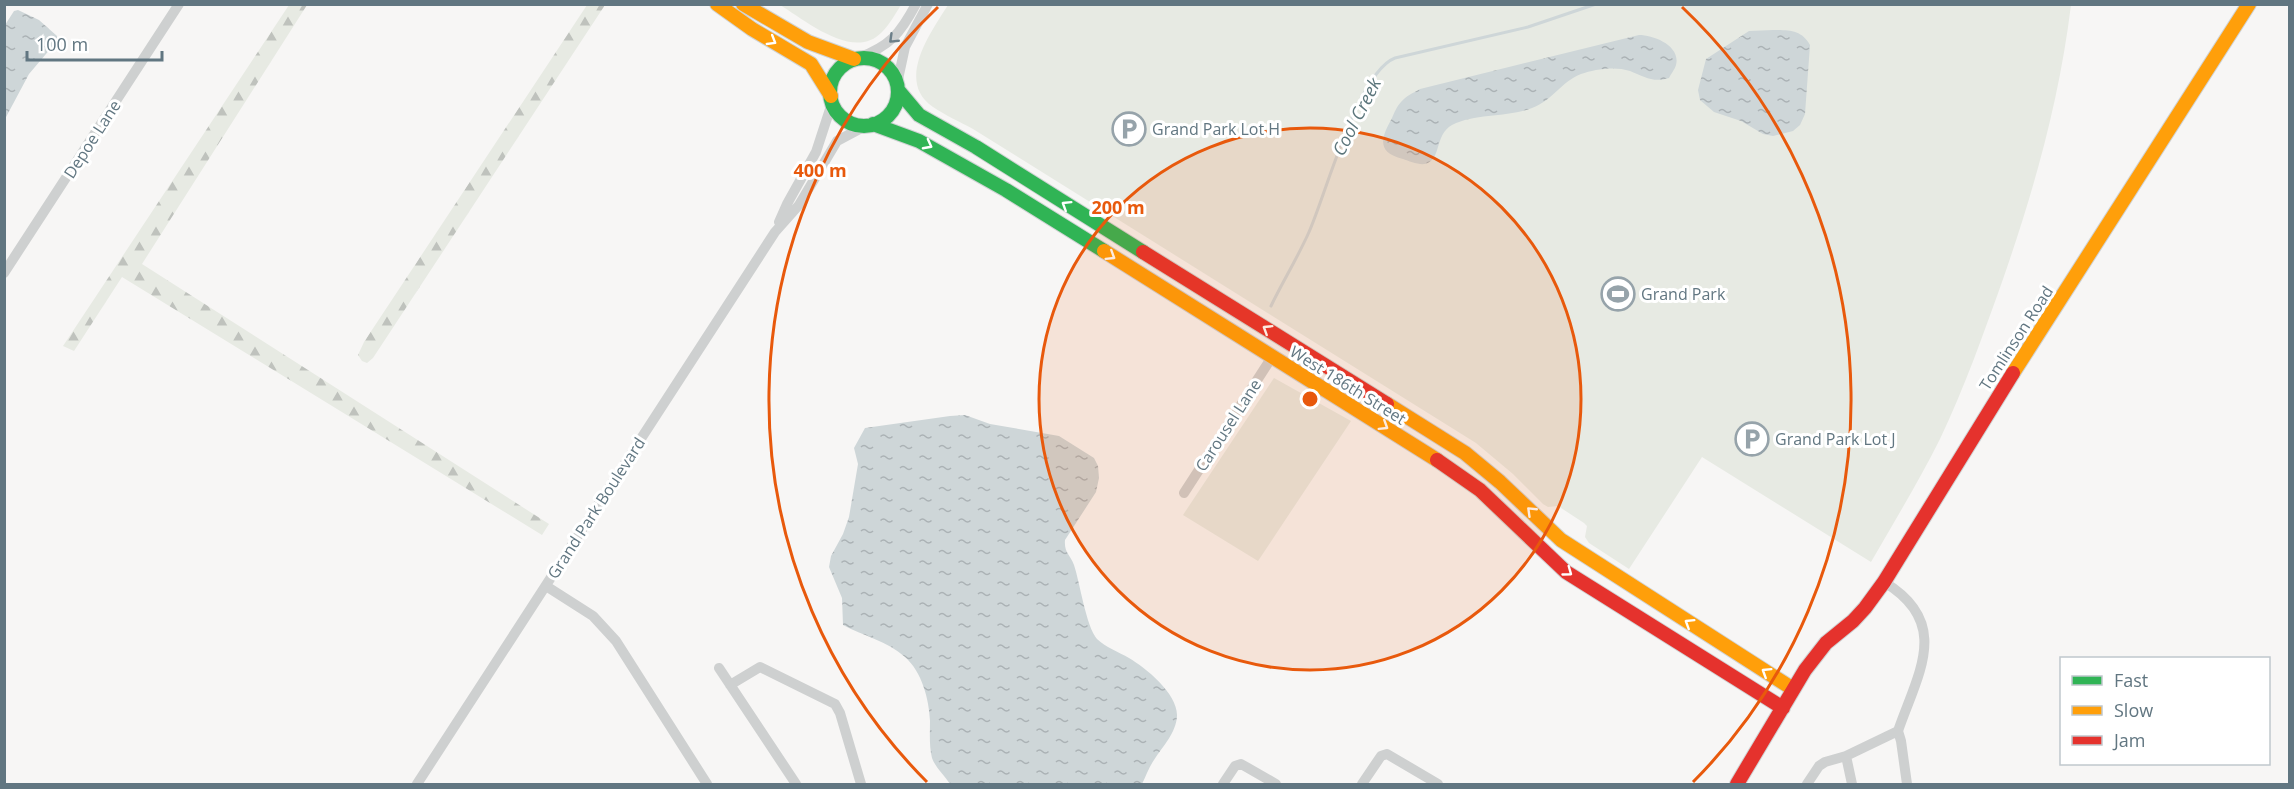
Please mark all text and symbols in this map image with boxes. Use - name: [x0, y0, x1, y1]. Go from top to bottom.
- scale bar: [27, 24, 162, 62]
- one-way arrow: [890, 31, 901, 42]
- text: 100 m: [36, 32, 88, 56]
- one-way arrow: [766, 34, 776, 46]
- water label: Cool Creek: [1326, 72, 1387, 160]
- street label: Depoe Lane: [58, 96, 126, 182]
- parking icon: Grand Park Lot H: [1111, 111, 1147, 147]
- place label: Grand Park Lot H: [1152, 118, 1280, 140]
- one-way arrow: [921, 138, 932, 149]
- text: 400 m: [793, 158, 847, 182]
- text: 200 m: [1091, 195, 1145, 219]
- one-way arrow: [1062, 200, 1072, 212]
- one-way arrow: [1104, 249, 1115, 260]
- sports icon: Grand Park: [1600, 276, 1636, 312]
- street label: Tomlinson Road: [1974, 281, 2058, 395]
- place label: Grand Park: [1641, 283, 1726, 305]
- one-way arrow: [1263, 325, 1273, 337]
- street label: West 186th Street: [1286, 340, 1410, 430]
- street label: Carousel Lane: [1190, 375, 1266, 475]
- centre of rings: [1300, 389, 1320, 409]
- one-way arrow: [1377, 418, 1388, 429]
- parking icon: Grand Park Lot J: [1734, 421, 1770, 457]
- place label: Grand Park Lot J: [1775, 428, 1896, 450]
- street label: Grand Park Boulevard: [542, 433, 650, 583]
- one-way arrow: [1527, 507, 1537, 518]
- one-way arrow: [1562, 565, 1573, 576]
- one-way arrow: [1685, 620, 1696, 631]
- legend: [2060, 657, 2270, 765]
- one-way arrow: [1762, 667, 1772, 679]
- text: Fast: [2114, 668, 2148, 692]
- text: Slow: [2114, 698, 2153, 722]
- text: Jam: [2112, 728, 2146, 752]

